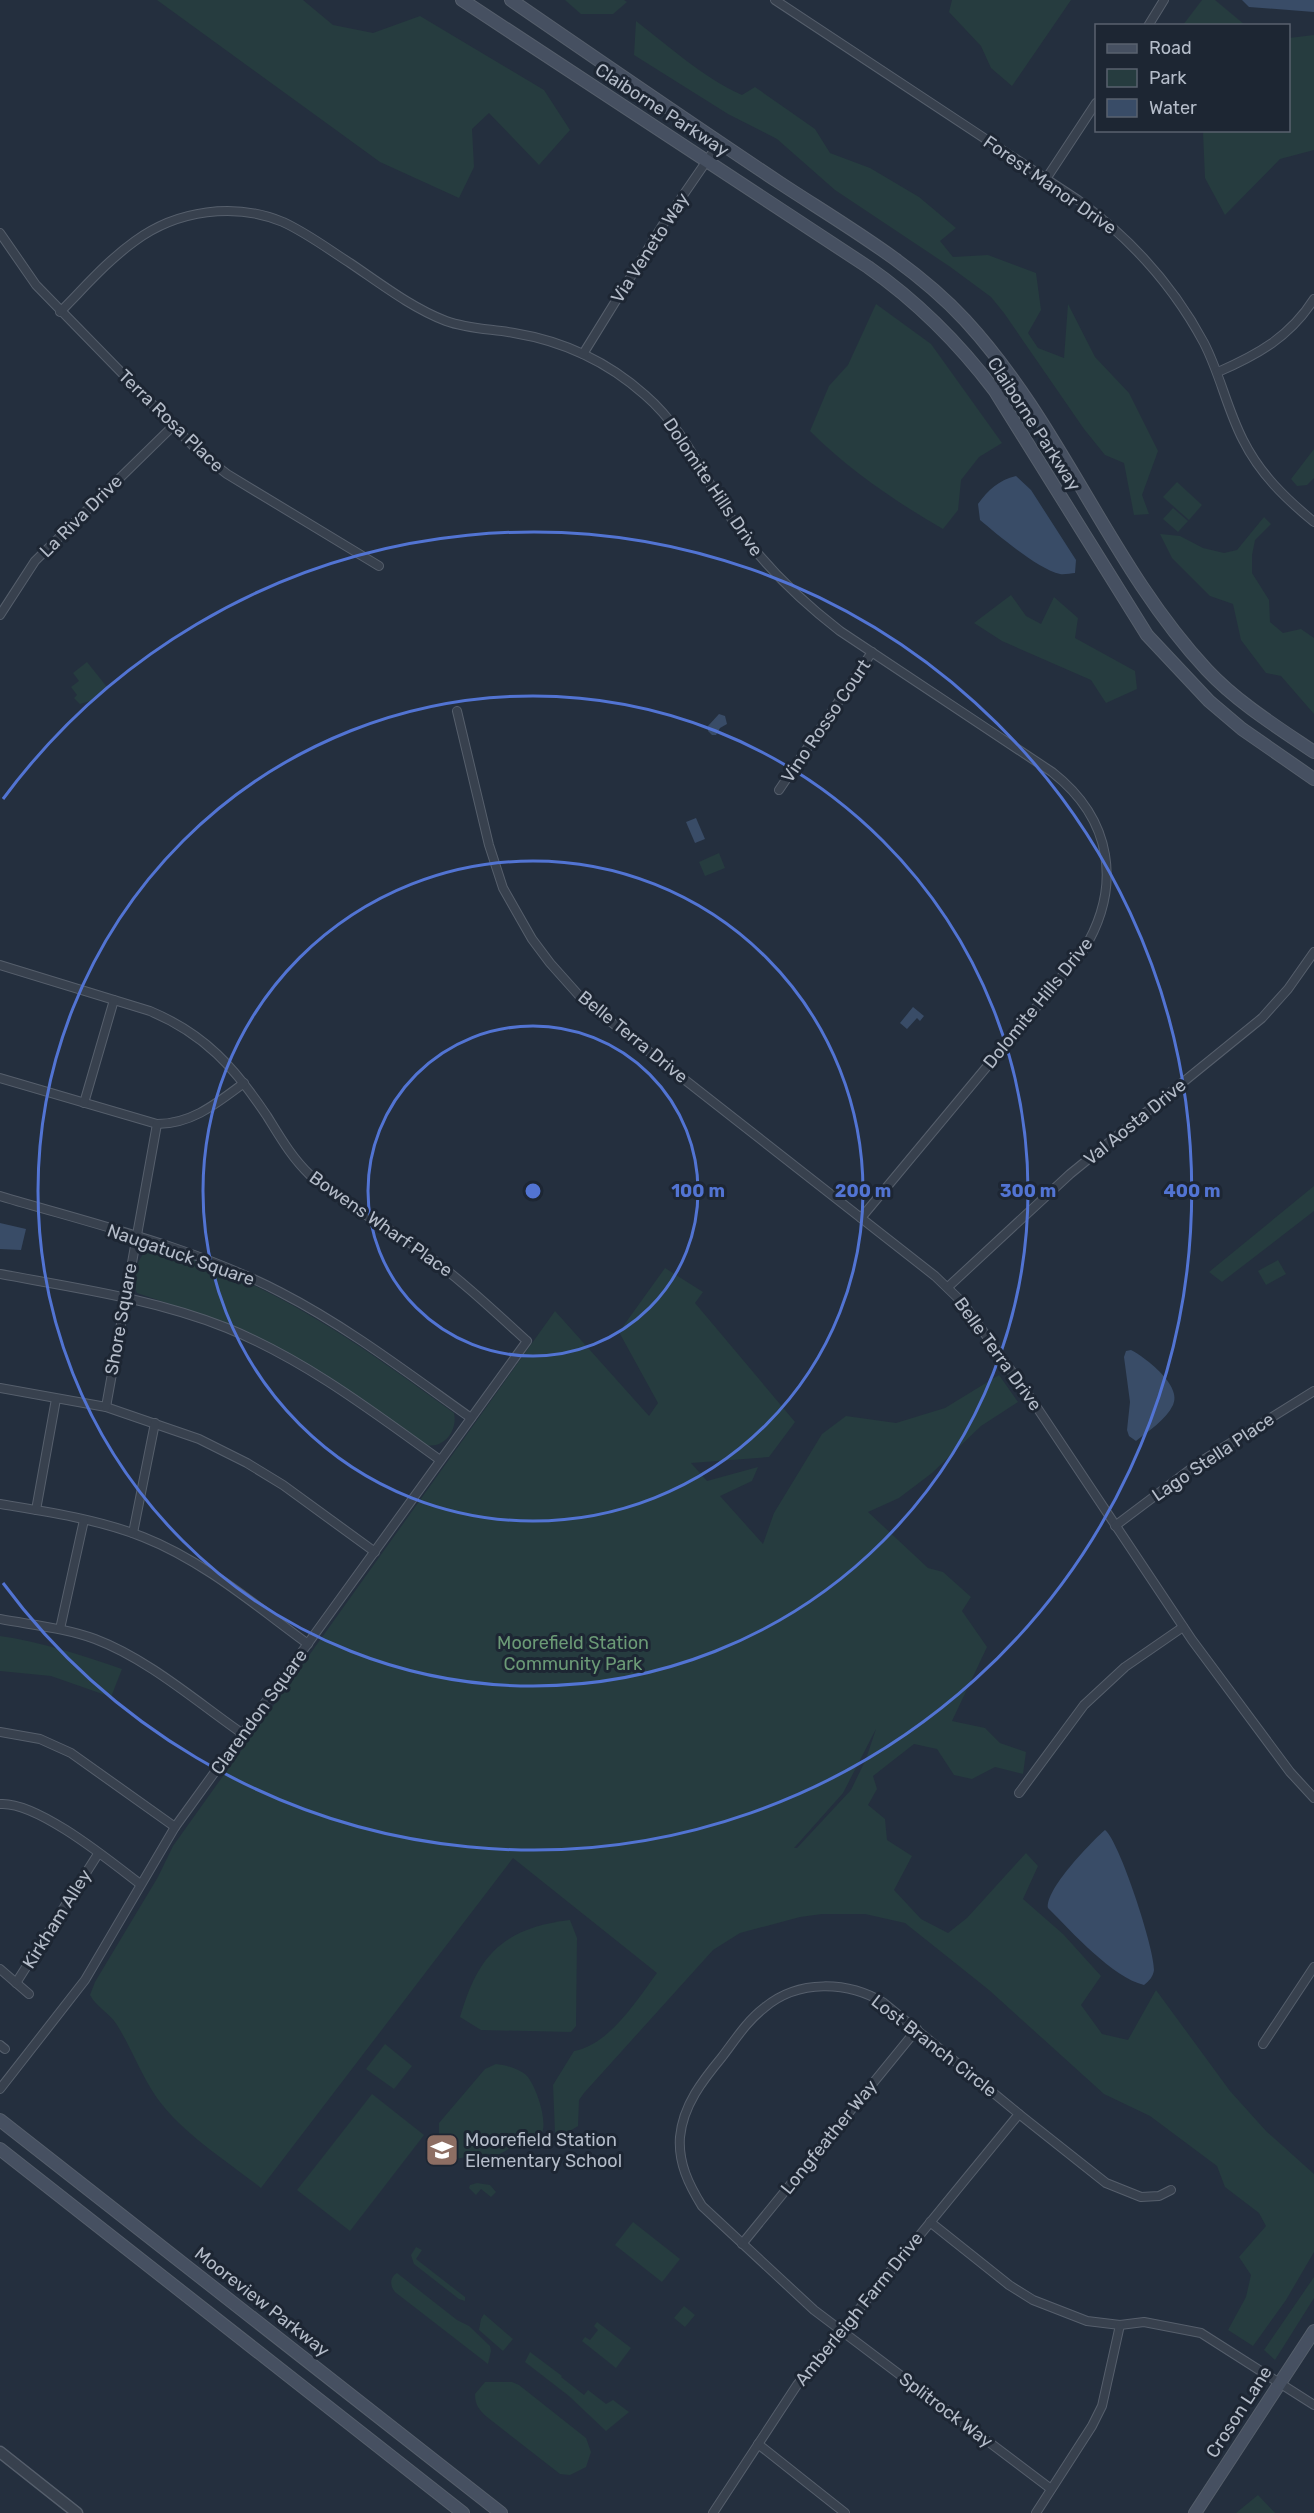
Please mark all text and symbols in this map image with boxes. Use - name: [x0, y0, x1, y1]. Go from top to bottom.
- legend: [1095, 24, 1290, 132]
- text: Road: [1149, 37, 1192, 59]
- street label: Claiborne Parkway: [591, 59, 733, 162]
- text: Park: [1149, 67, 1187, 89]
- text: Water: [1149, 97, 1197, 119]
- street label: Forest Manor Drive: [979, 131, 1121, 239]
- street label: Via Veneto Way: [606, 189, 694, 307]
- street label: Claiborne Parkway: [983, 353, 1086, 495]
- street label: Terra Rosa Place: [114, 365, 228, 477]
- street label: Dolomite Hills Drive: [659, 414, 767, 560]
- street label: La Riva Drive: [35, 470, 127, 562]
- street label: Vino Rosso Court: [777, 655, 875, 787]
- street label: Dolomite Hills Drive: [978, 933, 1098, 1073]
- street label: Belle Terra Drive: [574, 986, 692, 1088]
- street label: Val Aosta Drive: [1079, 1074, 1191, 1170]
- street label: Bowens Wharf Place: [305, 1166, 457, 1282]
- text: 100 m: [671, 1180, 725, 1202]
- text: 200 m: [835, 1180, 891, 1202]
- text: 300 m: [1000, 1180, 1056, 1202]
- text: 400 m: [1163, 1180, 1221, 1202]
- centre of rings: [523, 1181, 543, 1201]
- street label: Naugatuck Square: [104, 1219, 258, 1291]
- street label: Shore Square: [100, 1261, 142, 1377]
- street label: Belle Terra Drive: [949, 1293, 1047, 1415]
- street label: Lago Stella Place: [1148, 1408, 1278, 1506]
- park label: Moorefield Station Community Park: [497, 1632, 649, 1675]
- street label: Clarendon Square: [206, 1645, 312, 1779]
- street label: Kirkham Alley: [18, 1865, 96, 1973]
- street label: Lost Branch Circle: [867, 1990, 1001, 2102]
- street label: Longfeather Way: [776, 2075, 882, 2199]
- place label: Moorefield Station Elementary School: [465, 2129, 622, 2172]
- school or university icon: Moorefield Station Elementary School: [424, 2132, 460, 2168]
- street label: Amberleigh Farm Drive: [790, 2228, 928, 2390]
- street label: Mooreview Parkway: [190, 2242, 334, 2362]
- street label: Croson Lane: [1201, 2362, 1277, 2462]
- street label: Splitrock Way: [895, 2368, 997, 2452]

